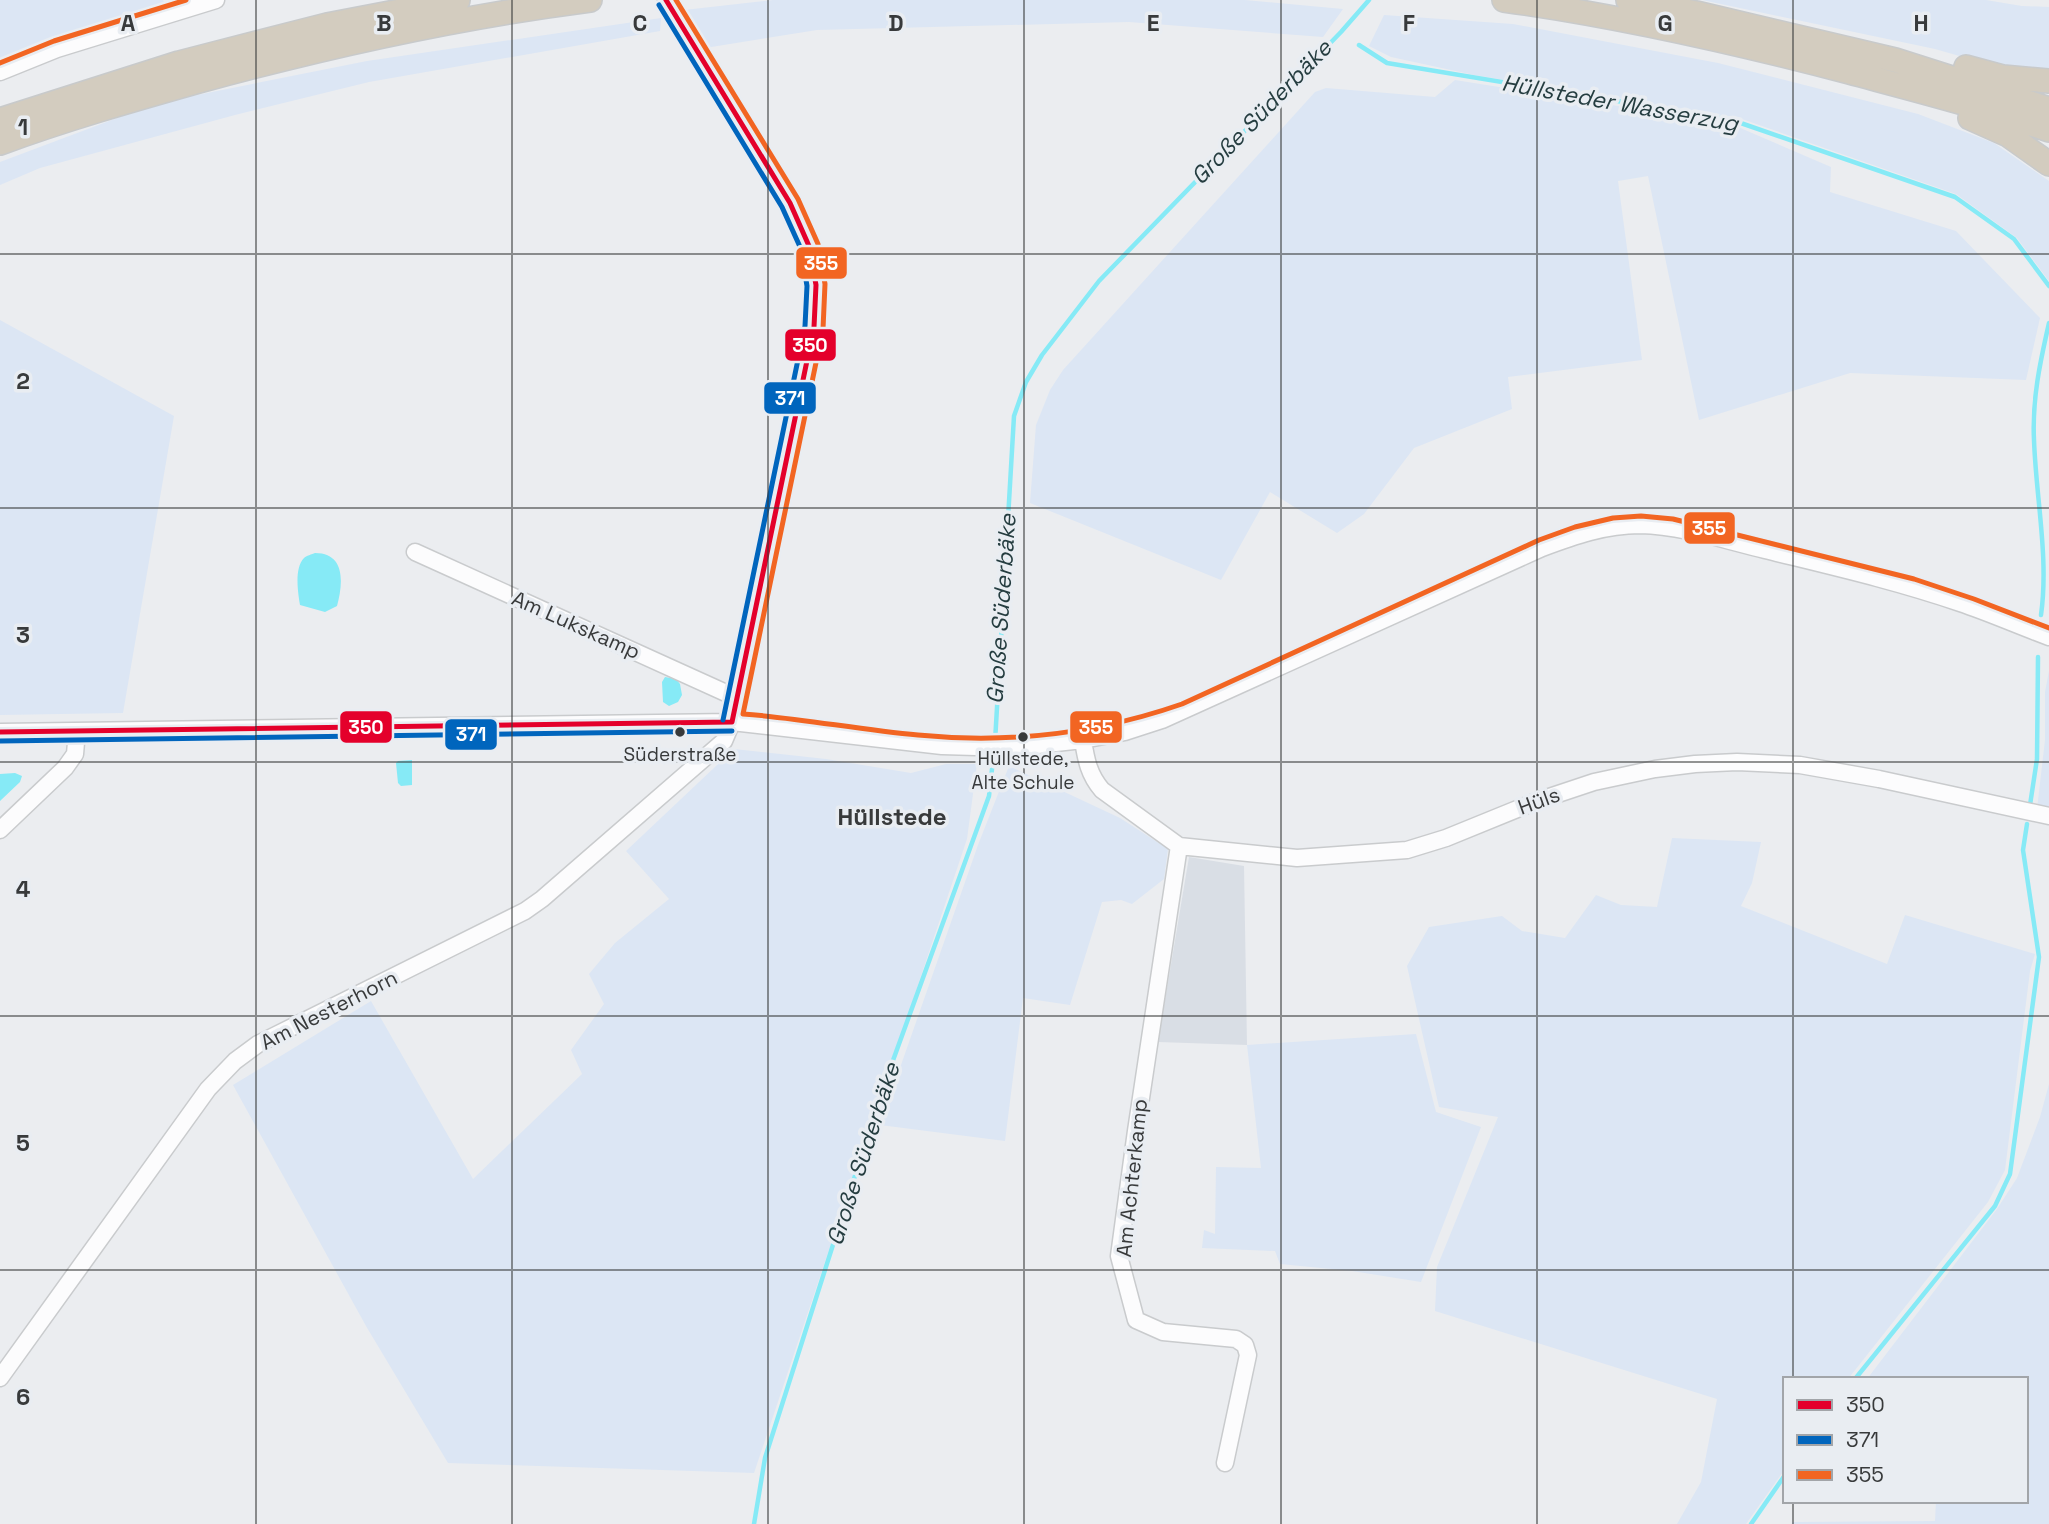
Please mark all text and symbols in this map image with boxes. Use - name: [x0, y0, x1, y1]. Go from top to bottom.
- text: A: [121, 8, 136, 38]
- text: B: [376, 8, 392, 38]
- text: C: [633, 8, 647, 38]
- text: D: [888, 8, 904, 38]
- text: E: [1147, 8, 1159, 38]
- text: F: [1403, 8, 1415, 38]
- text: G: [1657, 8, 1673, 38]
- text: H: [1913, 8, 1929, 38]
- water label: Große Süderbäke: [1184, 32, 1339, 191]
- water label: Hüllsteder Wasserzug: [1500, 67, 1742, 139]
- text: 1: [18, 112, 28, 142]
- line badge: 355: [795, 246, 848, 280]
- text: 355: [804, 251, 838, 276]
- line badge: 350: [784, 328, 837, 362]
- text: 350: [792, 333, 828, 358]
- text: 2: [16, 366, 30, 396]
- line badge: 371: [763, 381, 817, 415]
- text: 371: [775, 386, 805, 411]
- line badge: 355: [1683, 511, 1736, 545]
- water label: Große Süderbäke: [979, 512, 1023, 705]
- text: 355: [1692, 516, 1726, 541]
- street label: Am Lukskamp: [508, 584, 645, 665]
- text: 3: [16, 620, 30, 650]
- line badge: 350: [339, 710, 393, 744]
- line badge: 355: [1069, 710, 1123, 744]
- text: 350: [348, 715, 384, 740]
- text: 355: [1079, 715, 1113, 740]
- line badge: 371: [444, 718, 498, 751]
- text: 371: [456, 722, 486, 747]
- marker: Süderstraße: [673, 725, 687, 739]
- marker: Hüllstede, Alte Schule: [1016, 730, 1030, 744]
- place label: Süderstraße: [623, 742, 737, 767]
- place label: Hüllstede, Alte Schule: [971, 746, 1075, 795]
- street label: Hüls: [1514, 781, 1564, 821]
- district label: Hüllstede: [837, 801, 947, 832]
- text: 4: [16, 874, 31, 904]
- street label: Am Nesterhorn: [256, 963, 402, 1056]
- water label: Große Süderbäke: [819, 1058, 907, 1249]
- street label: Am Achterkamp: [1110, 1097, 1153, 1258]
- text: 5: [16, 1128, 30, 1158]
- legend: [1783, 1377, 2028, 1503]
- text: 6: [16, 1382, 30, 1412]
- text: 350: [1846, 1391, 1885, 1418]
- text: 371: [1846, 1426, 1879, 1453]
- text: 355: [1846, 1461, 1884, 1488]

